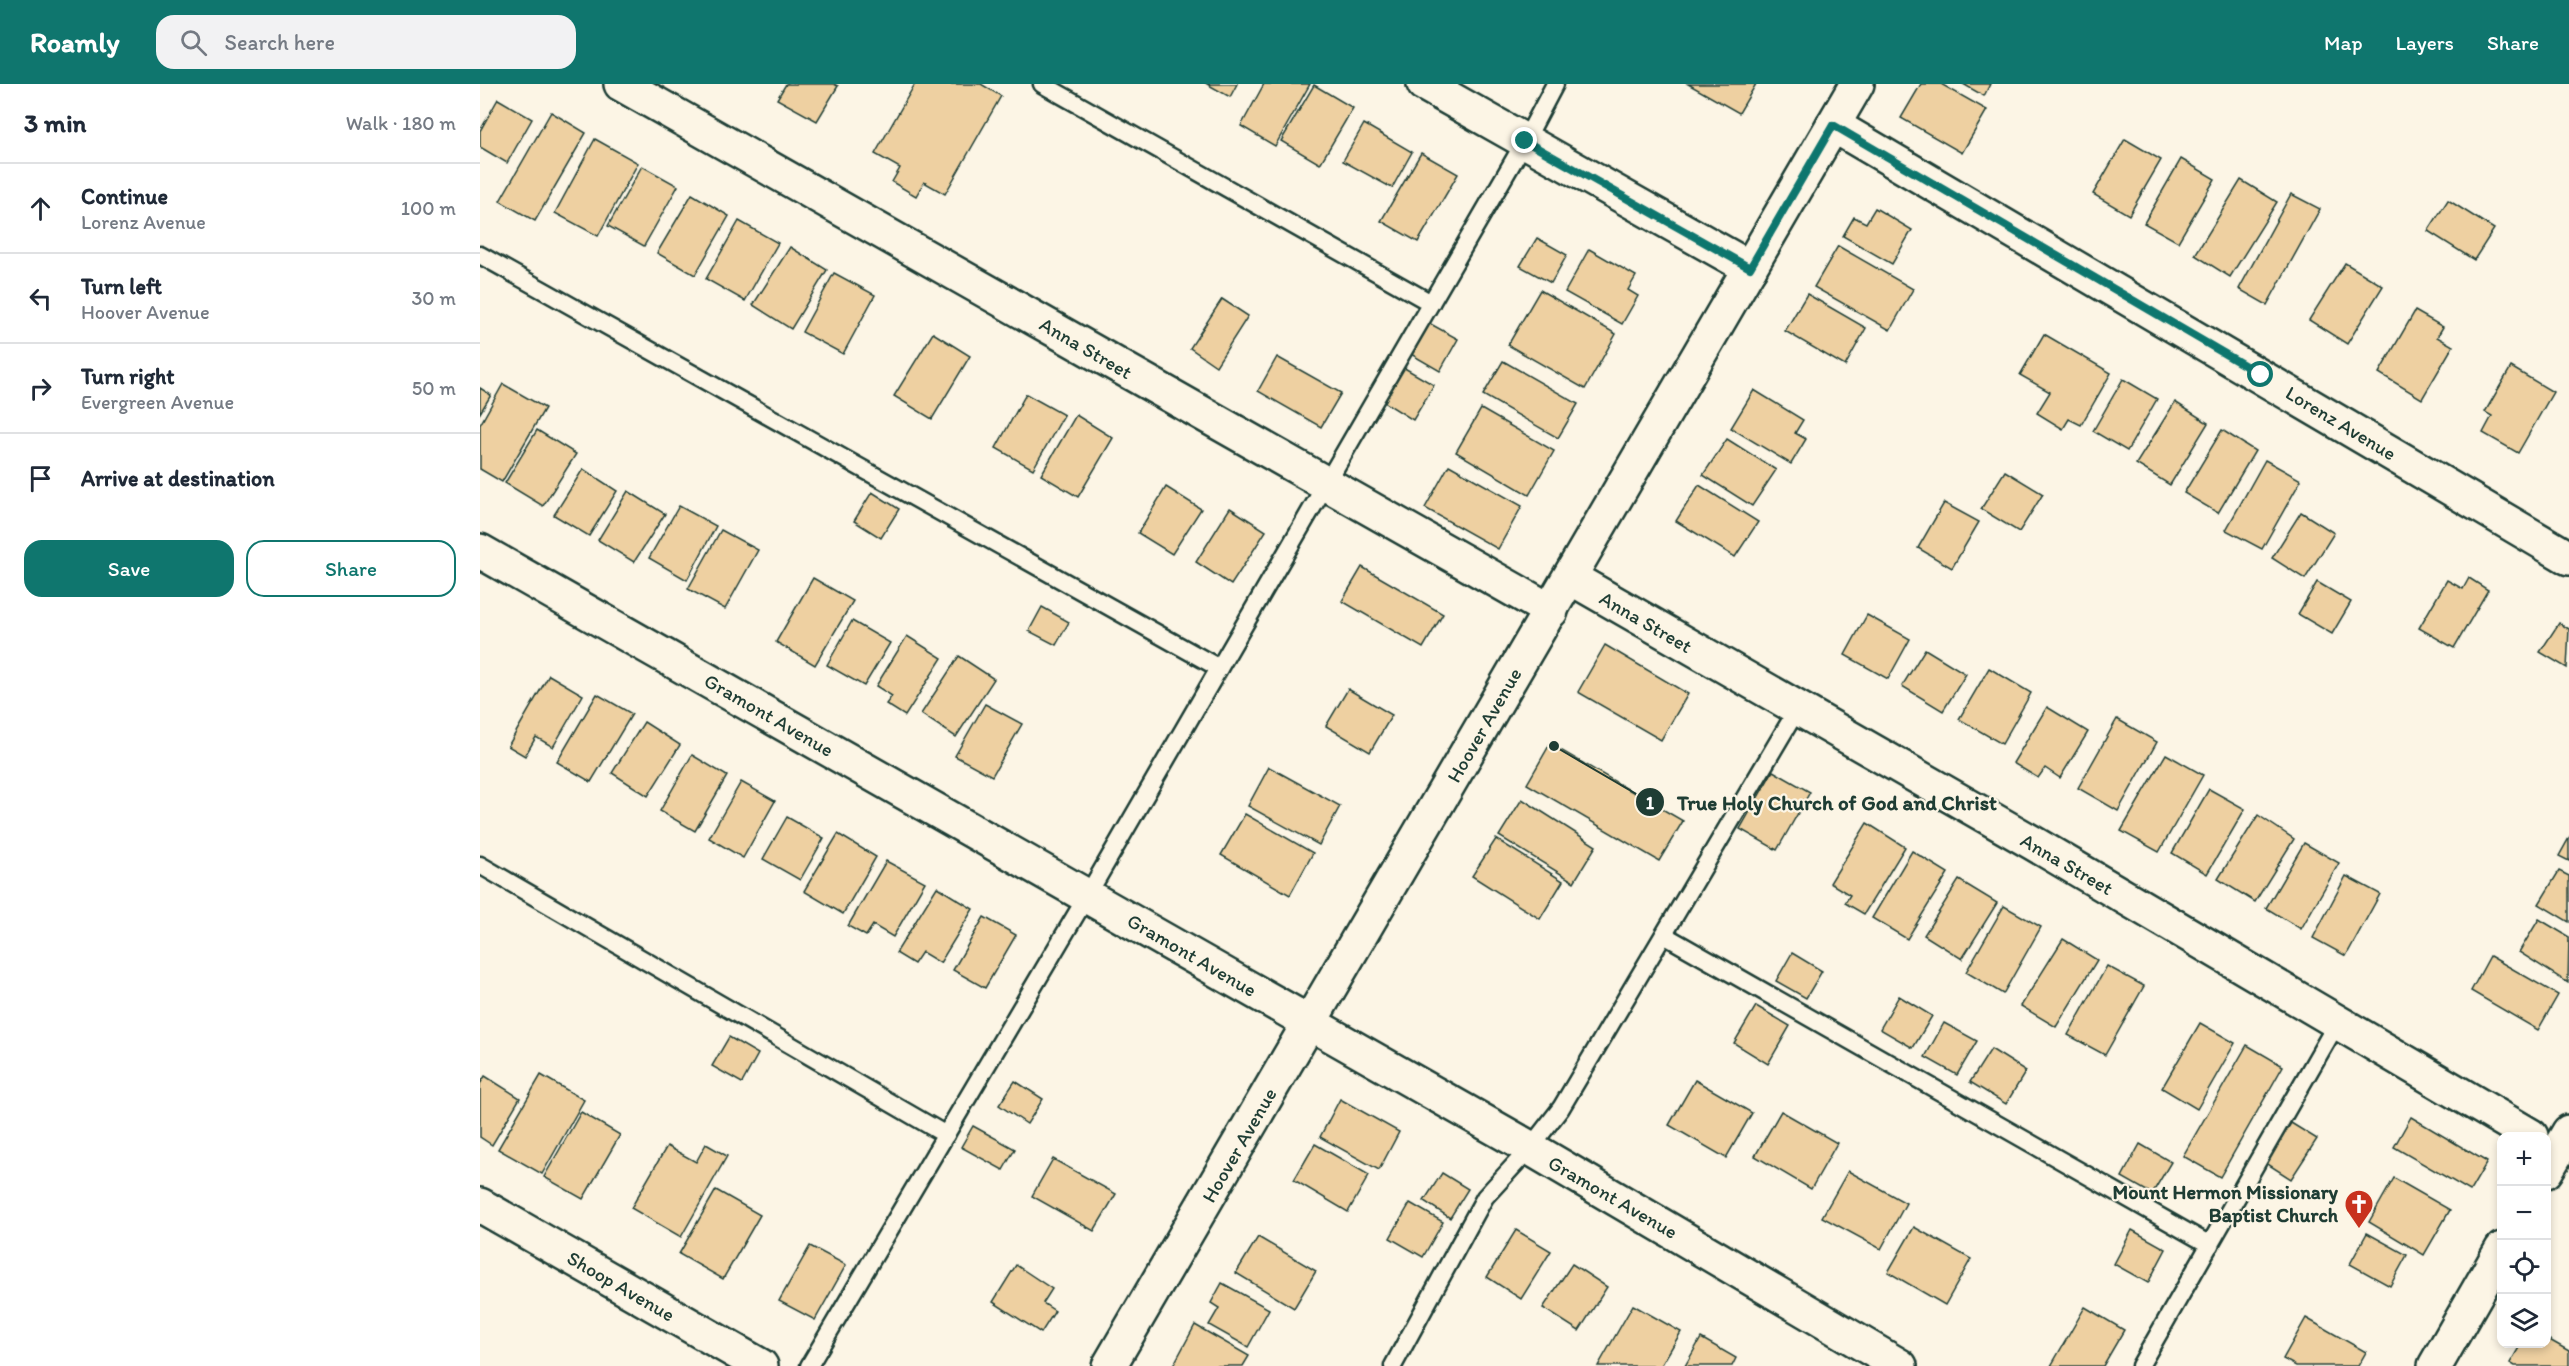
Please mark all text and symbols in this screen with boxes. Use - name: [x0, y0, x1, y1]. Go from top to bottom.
- search box: [156, 15, 576, 69]
- text: Roamly: [30, 25, 120, 59]
- icon: search: [177, 26, 210, 59]
- text: Search here: [225, 29, 335, 56]
- text: Map: [2324, 30, 2363, 55]
- text: Layers: [2396, 30, 2454, 55]
- text: Share: [2487, 30, 2539, 55]
- text: 3 min: [24, 107, 86, 139]
- text: Walk · 180 m: [346, 111, 456, 135]
- route end: [1511, 127, 1537, 153]
- text: Continue: [81, 183, 168, 210]
- icon: ahead: [24, 192, 57, 225]
- text: 100 m: [401, 196, 456, 220]
- text: Lorenz Avenue: [81, 210, 206, 234]
- text: Turn left: [81, 273, 162, 300]
- icon: left: [24, 282, 57, 315]
- text: 30 m: [411, 286, 456, 310]
- text: Hoover Avenue: [81, 300, 210, 324]
- street label: Anna Street: [1035, 312, 1137, 384]
- route start: [2247, 361, 2273, 387]
- text: Turn right: [81, 363, 175, 390]
- icon: right: [24, 372, 57, 405]
- text: 50 m: [412, 376, 456, 400]
- street label: Lorenz Avenue: [2281, 381, 2401, 465]
- text: Evergreen Avenue: [81, 390, 234, 414]
- icon: arrive: [24, 462, 57, 495]
- text: Arrive at destination: [81, 465, 275, 492]
- button: Save: [24, 540, 234, 597]
- button: Share: [246, 540, 456, 597]
- street label: Anna Street: [1595, 586, 1697, 658]
- street label: Hoover Avenue: [1441, 663, 1527, 787]
- street label: Gramont Avenue: [700, 668, 838, 762]
- callout: True Holy Church of God and Christ: [1635, 783, 2009, 822]
- text: True Holy Church of God and Christ: [1676, 790, 1997, 816]
- text: 1: [1646, 792, 1655, 814]
- street label: Anna Street: [2016, 828, 2118, 900]
- street label: Gramont Avenue: [1123, 908, 1261, 1002]
- street label: Hoover Avenue: [1196, 1083, 1282, 1207]
- map controls: [2497, 1132, 2551, 1348]
- button: +: [2497, 1132, 2551, 1186]
- street label: Gramont Avenue: [1544, 1150, 1682, 1244]
- place label: Mount Hermon Missionary Baptist Church: [2112, 1180, 2339, 1228]
- button: −: [2497, 1186, 2551, 1240]
- church icon: Mount Hermon Missionary Baptist Church: [2343, 1188, 2375, 1230]
- button: locate: [2497, 1240, 2551, 1294]
- street label: Shoop Avenue: [563, 1246, 679, 1326]
- button: layers: [2497, 1294, 2551, 1348]

